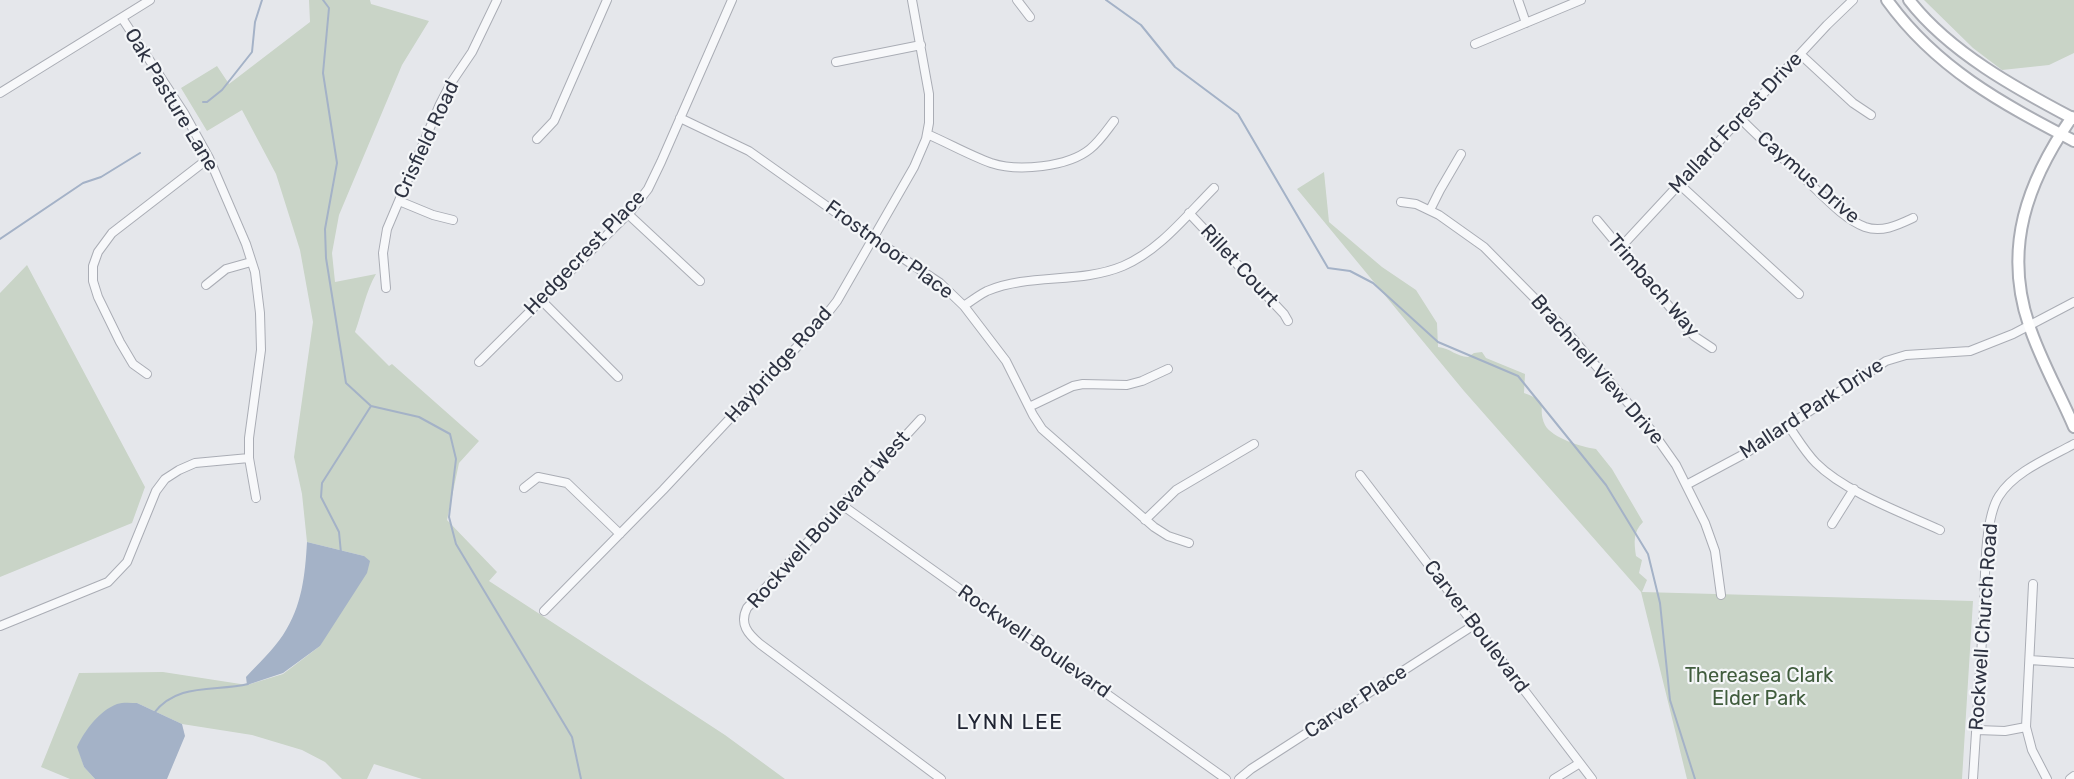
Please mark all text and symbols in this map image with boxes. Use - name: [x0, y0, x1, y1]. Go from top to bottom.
- street label: Oak Pasture Lane: [119, 24, 223, 176]
- street label: Mallard Forest Drive: [1664, 47, 1808, 199]
- street label: Crisfield Road: [389, 77, 465, 203]
- street label: Caymus Drive: [1752, 127, 1864, 229]
- street label: Hedgecrest Place: [519, 186, 651, 320]
- street label: Frostmoor Place: [820, 195, 958, 305]
- street label: Rillet Court: [1195, 220, 1283, 312]
- street label: Trimbach Way: [1602, 230, 1704, 342]
- street label: Brachnell View Drive: [1525, 290, 1669, 450]
- street label: Haybridge Road: [721, 302, 837, 428]
- street label: Mallard Park Drive: [1736, 354, 1888, 464]
- street label: Rockwell Boulevard West: [743, 426, 915, 614]
- street label: Rockwell Church Road: [1965, 522, 2003, 732]
- street label: Carver Boulevard: [1418, 556, 1534, 698]
- street label: Rockwell Boulevard: [953, 580, 1115, 704]
- street label: Carver Place: [1300, 660, 1412, 744]
- park label: Thereasea Clark Elder Park: [1685, 664, 1833, 711]
- district label: LYNN LEE: [957, 710, 1063, 736]

